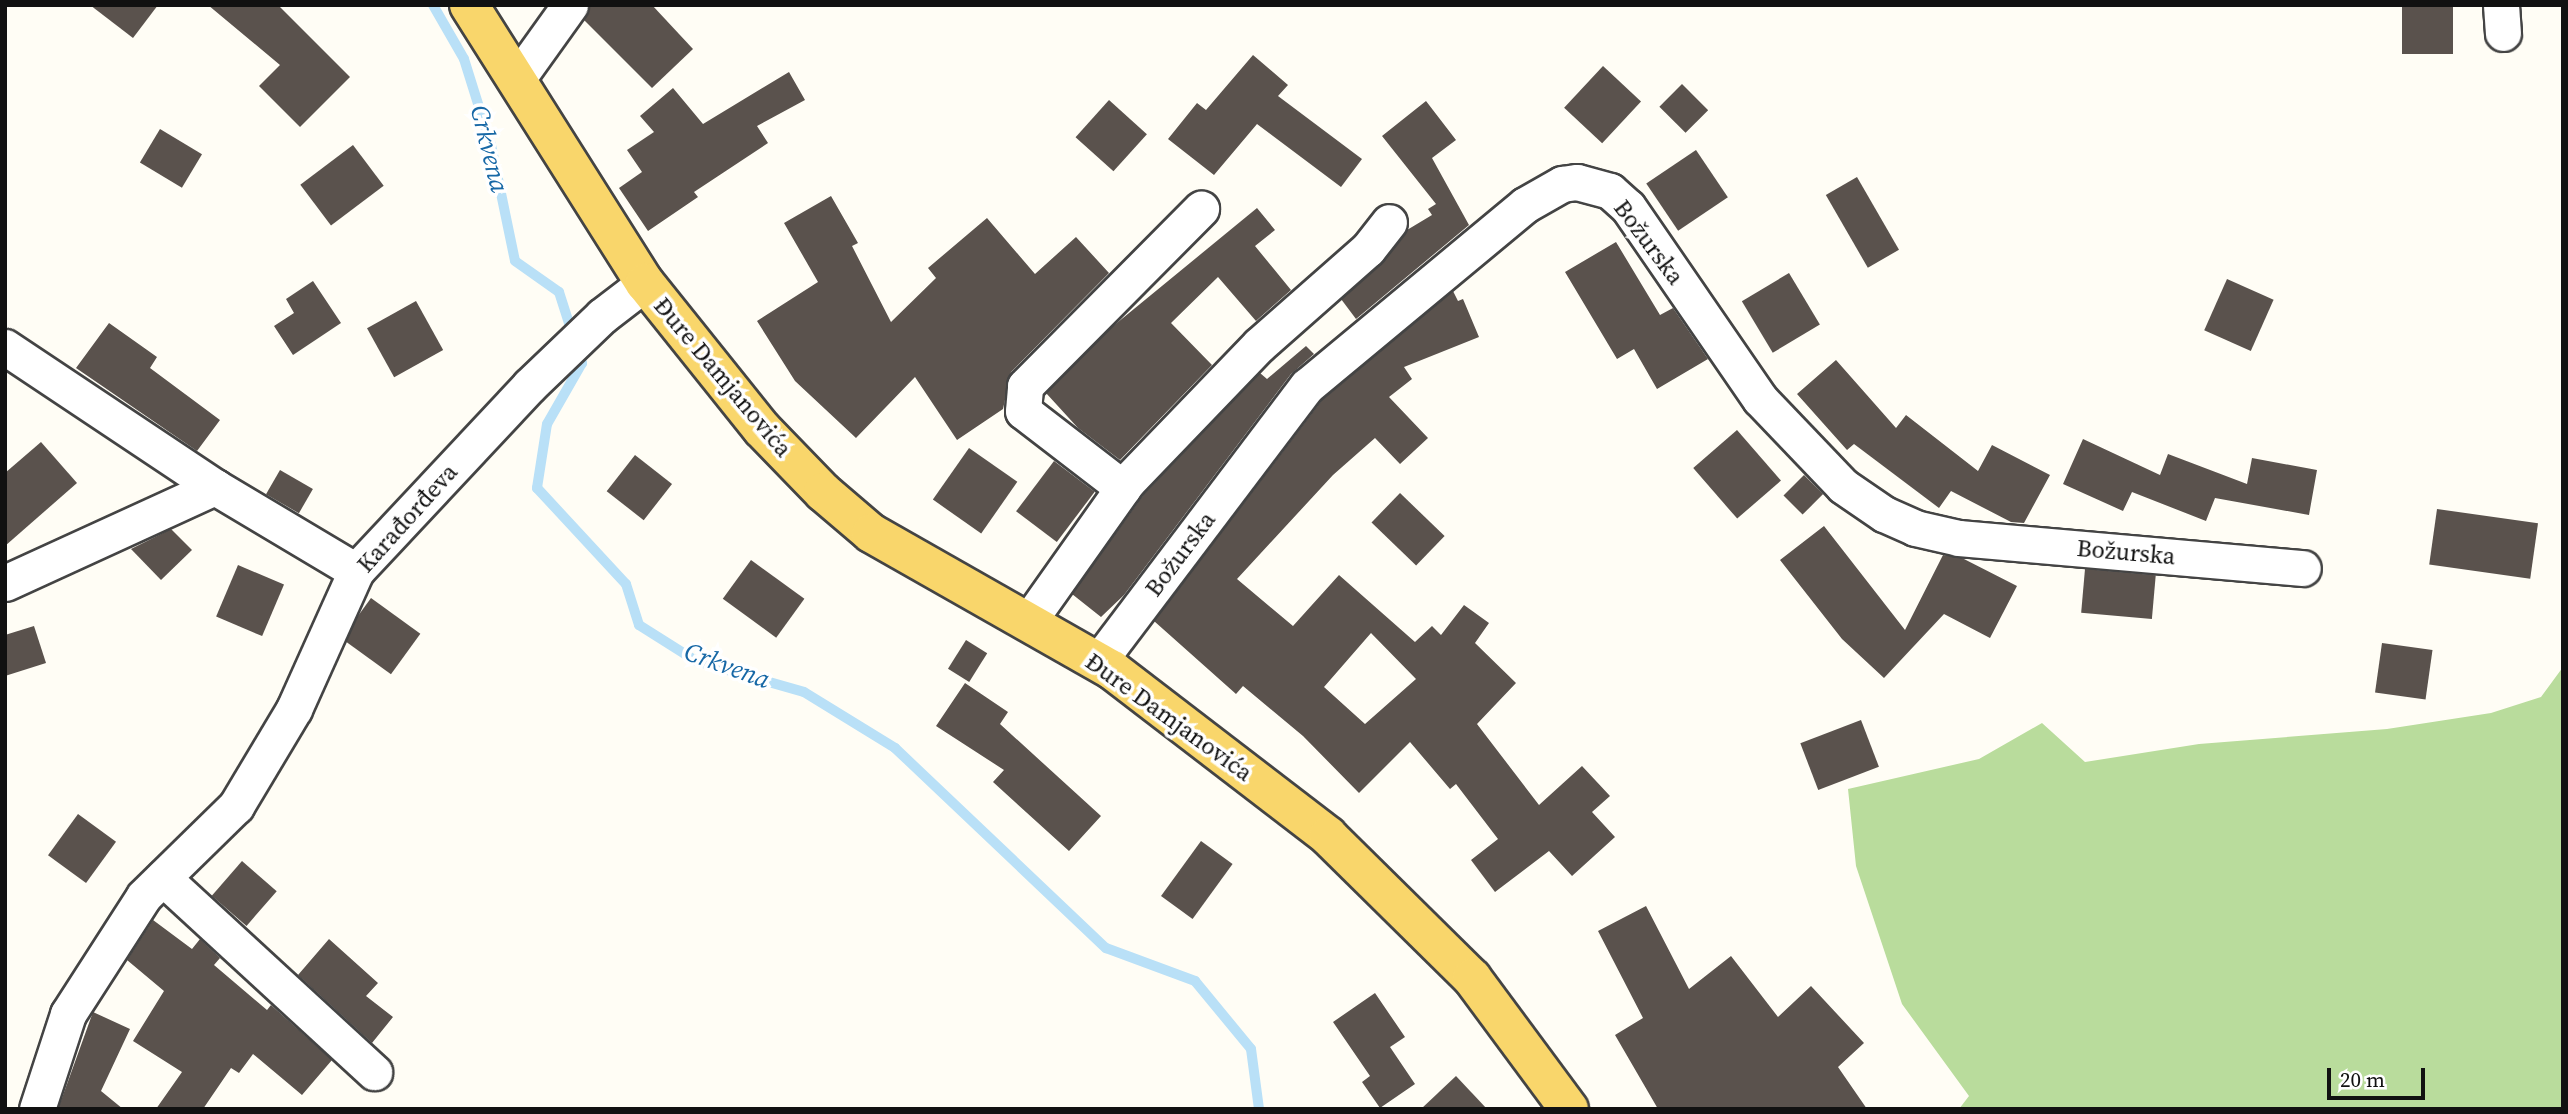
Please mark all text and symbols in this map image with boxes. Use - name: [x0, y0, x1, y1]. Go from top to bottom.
- water label: Crkvena: [463, 102, 515, 196]
- street label: Božurska: [1608, 194, 1690, 290]
- street label: Đure Damjanovića: [648, 291, 798, 463]
- street label: Karađorđeva: [351, 458, 463, 578]
- street label: Božurska: [1139, 506, 1221, 602]
- street label: Božurska: [2076, 533, 2176, 571]
- water label: Crkvena: [680, 636, 774, 696]
- street label: Đure Damjanovića: [1080, 647, 1258, 787]
- scale bar: [2330, 1054, 2428, 1098]
- text: 20 m: [2340, 1065, 2385, 1094]

